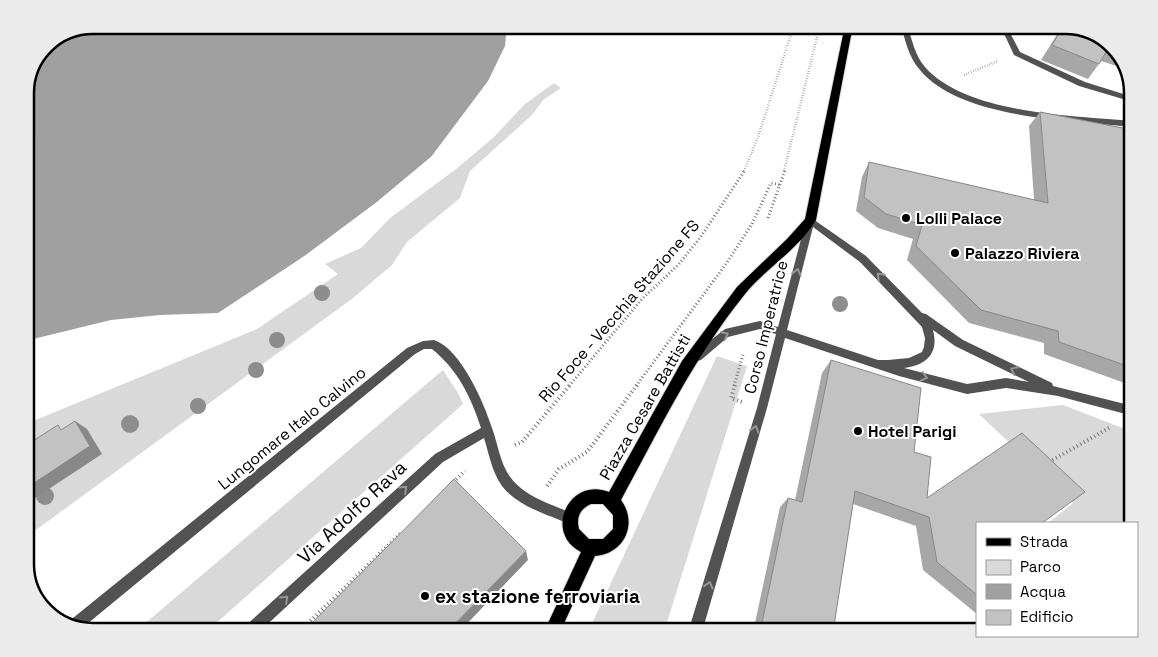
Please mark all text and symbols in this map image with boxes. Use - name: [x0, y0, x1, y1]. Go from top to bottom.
- place label: Lolli Palace: [916, 208, 1002, 229]
- marker: Lolli Palace: [900, 212, 912, 224]
- street label: Rio Foce - Vecchia Stazione FS: [534, 215, 704, 407]
- place label: Palazzo Riviera: [965, 243, 1080, 264]
- marker: Palazzo Riviera: [949, 247, 961, 259]
- street label: Corso Imperatrice: [739, 258, 793, 396]
- one-way arrow: [791, 268, 802, 277]
- one-way arrow: [876, 272, 885, 281]
- street label: Piazza Cesare Battisti: [595, 330, 695, 484]
- one-way arrow: [720, 331, 729, 341]
- street label: Lungomare Italo Calvino: [214, 362, 370, 494]
- one-way arrow: [1010, 365, 1019, 376]
- one-way arrow: [919, 372, 927, 382]
- place label: Hotel Parigi: [868, 421, 956, 442]
- marker: Hotel Parigi: [852, 425, 864, 437]
- one-way arrow: [750, 426, 760, 434]
- street label: Via Adolfo Rava: [292, 455, 412, 569]
- one-way arrow: [399, 486, 408, 495]
- legend: [976, 522, 1138, 637]
- text: Strada: [1020, 532, 1069, 551]
- text: Parco: [1020, 557, 1061, 576]
- one-way arrow: [704, 582, 714, 590]
- text: Acqua: [1020, 582, 1066, 601]
- place label: ex stazione ferroviaria: [435, 584, 640, 609]
- marker: ex stazione ferroviaria: [419, 590, 431, 602]
- one-way arrow: [279, 596, 288, 605]
- text: Edificio: [1020, 607, 1074, 626]

